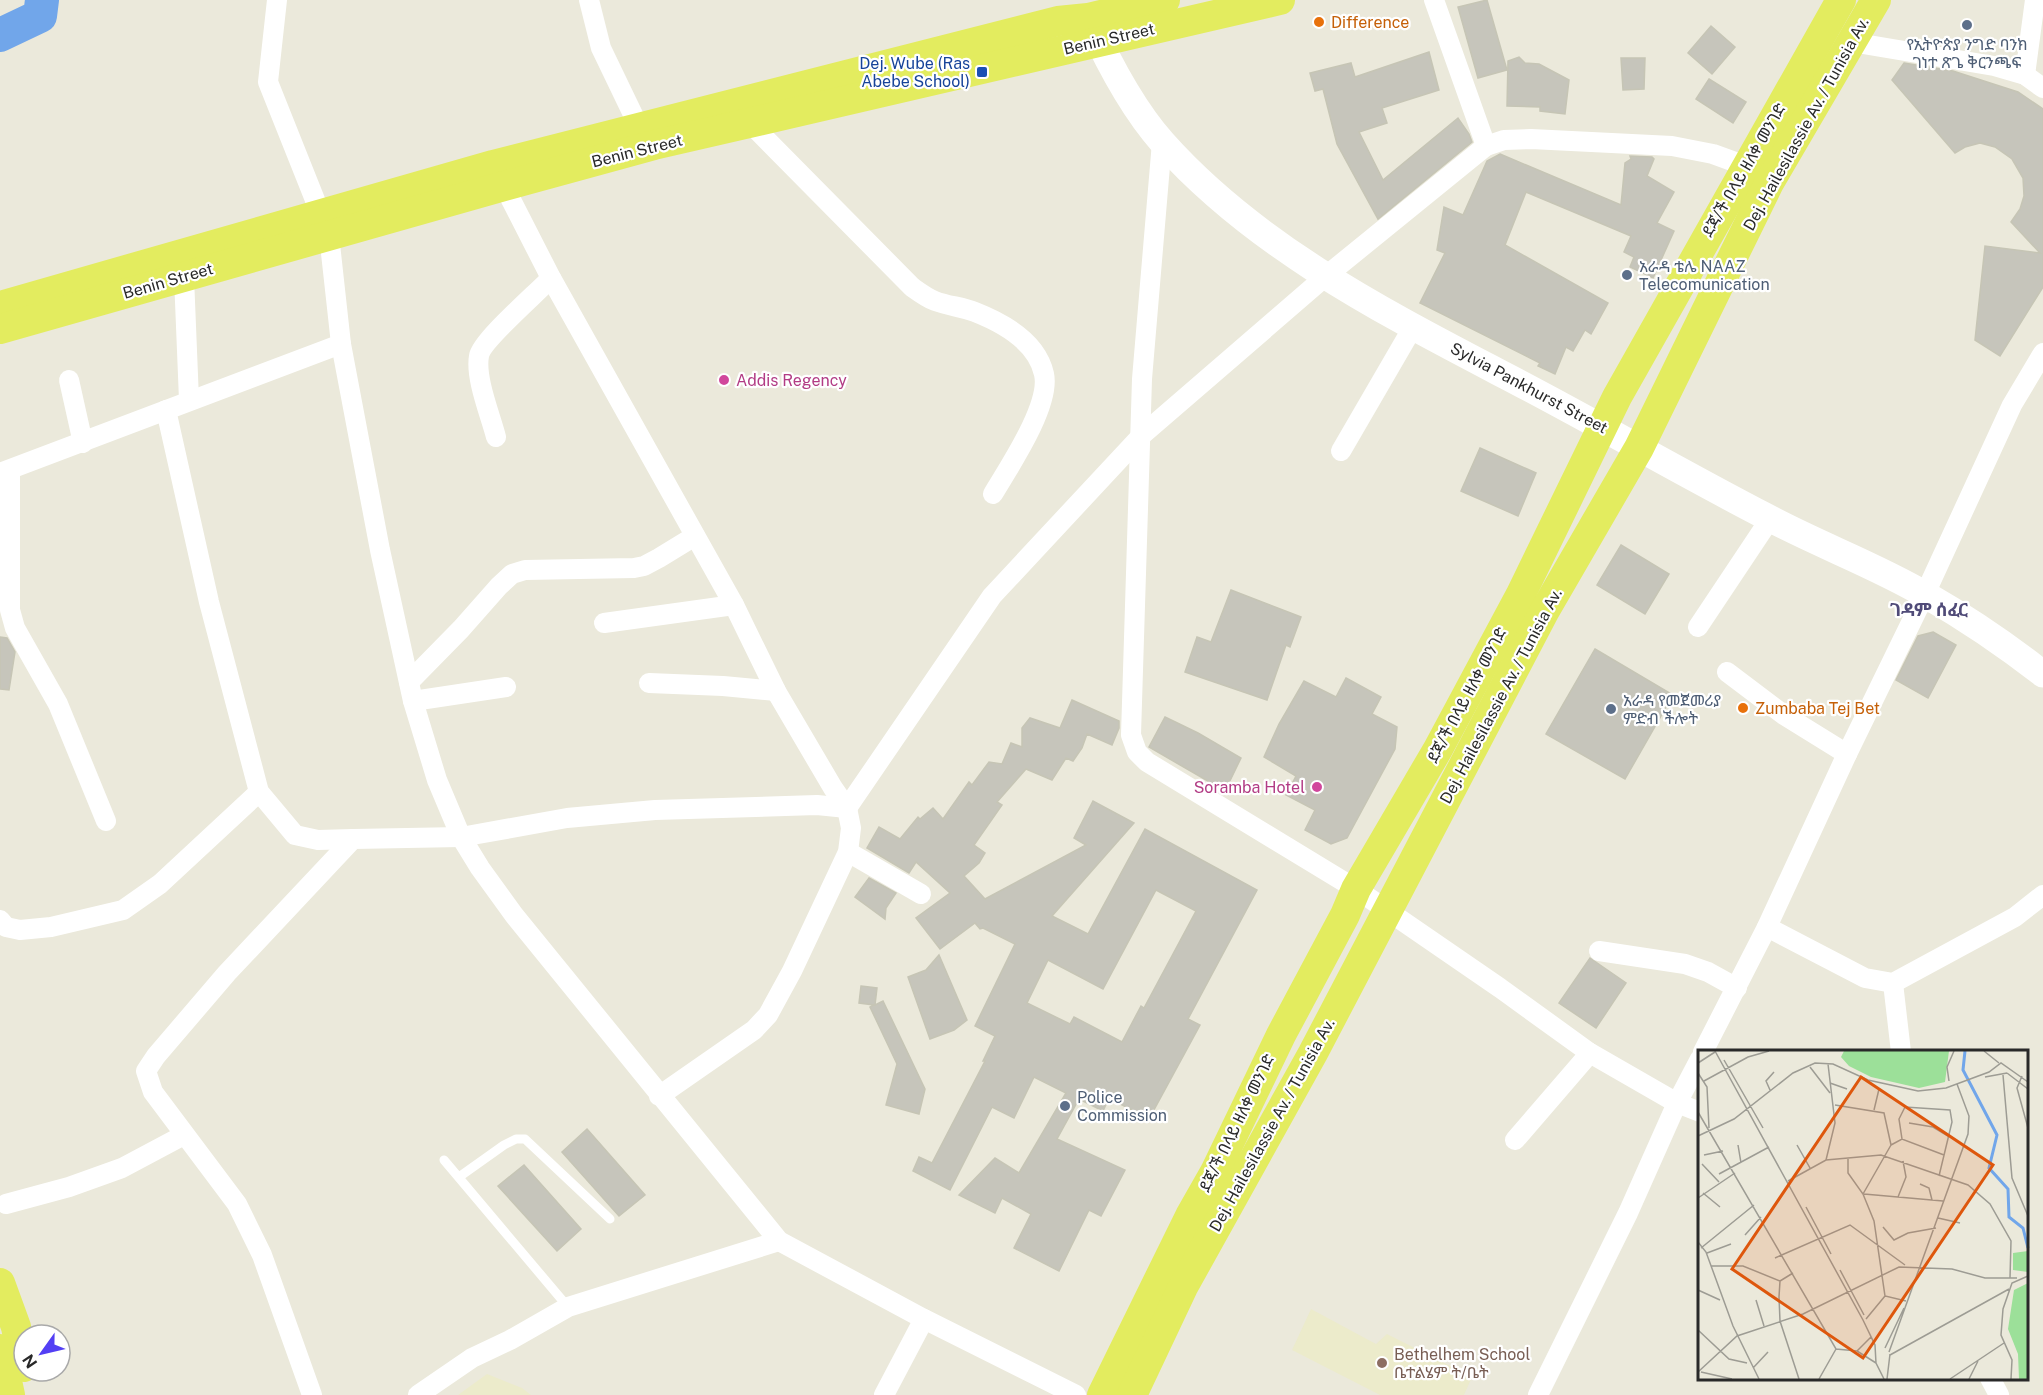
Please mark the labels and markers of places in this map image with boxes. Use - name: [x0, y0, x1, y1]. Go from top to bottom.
- place label: Difference: [1331, 13, 1409, 32]
- marker: Difference: [1312, 15, 1326, 29]
- marker: የኢትዮጵያ ንግድ ባንክ ገነተ ጽጌ ቅርንጫፍ: [1960, 18, 1974, 32]
- place label: የኢትዮጵያ ንግድ ባንክ ገነተ ጽጌ ቅርንጫፍ: [1906, 35, 2028, 72]
- place label: Dej. Wube (Ras Abebe School): [859, 54, 970, 91]
- marker: Dej. Wube (Ras Abebe School): [975, 65, 989, 79]
- place label: አራዳ ቴሌ NAAZ Telecomunication: [1639, 257, 1770, 294]
- marker: አራዳ ቴሌ NAAZ Telecomunication: [1620, 268, 1634, 282]
- place label: Addis Regency: [736, 371, 847, 390]
- marker: Addis Regency: [717, 373, 731, 387]
- place label: አራዳ የመጀመሪያ ምድብ ችሎት: [1623, 691, 1722, 728]
- place label: Zumbaba Tej Bet: [1755, 699, 1880, 718]
- marker: Zumbaba Tej Bet: [1736, 701, 1750, 715]
- marker: አራዳ የመጀመሪያ ምድብ ችሎት: [1604, 702, 1618, 716]
- place label: Soramba Hotel: [1194, 778, 1305, 797]
- marker: Soramba Hotel: [1310, 780, 1324, 794]
- place label: Police Commission: [1077, 1088, 1167, 1125]
- marker: Police Commission: [1058, 1099, 1072, 1113]
- place label: Bethelhem School ቤተልሄም ት/ቤት: [1394, 1345, 1530, 1382]
- marker: Bethelhem School ቤተልሄም ት/ቤት: [1375, 1356, 1389, 1370]

